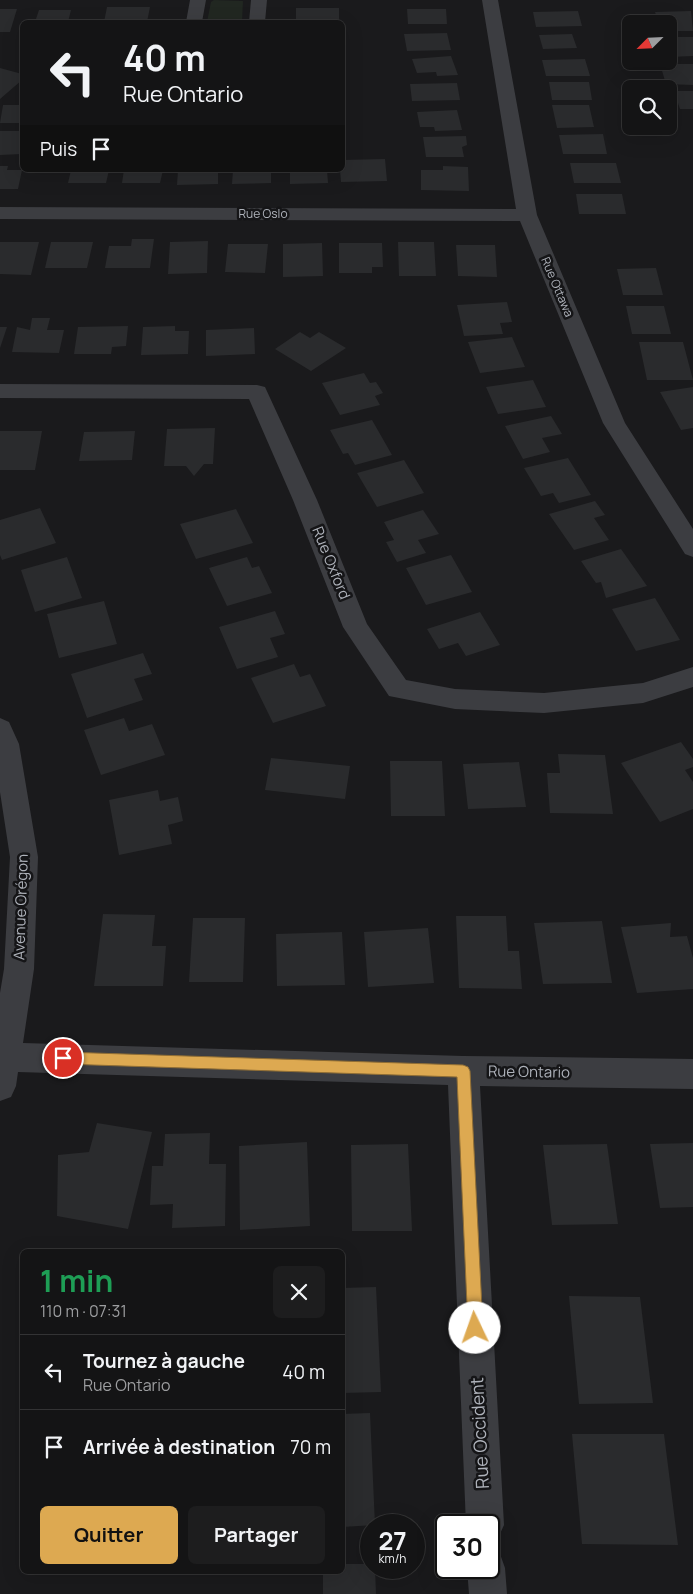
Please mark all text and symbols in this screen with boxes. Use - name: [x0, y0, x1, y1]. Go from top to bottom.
- north arrow: [622, 15, 678, 70]
- map controls: [622, 15, 677, 135]
- text: 40 m: [123, 34, 206, 82]
- icon: left: [40, 40, 105, 105]
- text: Rue Ontario: [123, 79, 243, 109]
- button: search: [622, 80, 677, 135]
- icon: arrive: [87, 135, 115, 163]
- text: Puis: [40, 136, 77, 162]
- street label: Rue Oslo: [239, 205, 288, 222]
- street label: Rue Ottawa: [537, 254, 578, 319]
- street label: Rue Oxford: [307, 523, 356, 602]
- street label: Avenue Orégon: [8, 854, 33, 960]
- pin: [42, 1037, 84, 1079]
- icon: arrive: [49, 1044, 77, 1072]
- street label: Rue Ontario: [488, 1060, 570, 1083]
- text: 1 min: [40, 1260, 113, 1301]
- button: close: [273, 1266, 325, 1318]
- text: 110 m · 07:31: [40, 1300, 127, 1322]
- position arrow: [448, 1301, 500, 1353]
- text: Tournez à gauche: [83, 1348, 245, 1374]
- icon: left: [40, 1358, 68, 1386]
- text: 40 m: [282, 1359, 325, 1385]
- text: Rue Ontario: [83, 1374, 171, 1396]
- street label: Rue Occident: [464, 1377, 494, 1489]
- icon: arrive: [40, 1433, 68, 1461]
- text: Arrivée à destination: [83, 1434, 275, 1460]
- text: 70 m: [290, 1434, 331, 1460]
- button: Quitter: [40, 1506, 178, 1564]
- button: Partager: [188, 1506, 325, 1564]
- speed limit sign: 30: [435, 1514, 500, 1579]
- text: 27: [378, 1523, 407, 1558]
- text: km/h: [379, 1550, 406, 1567]

